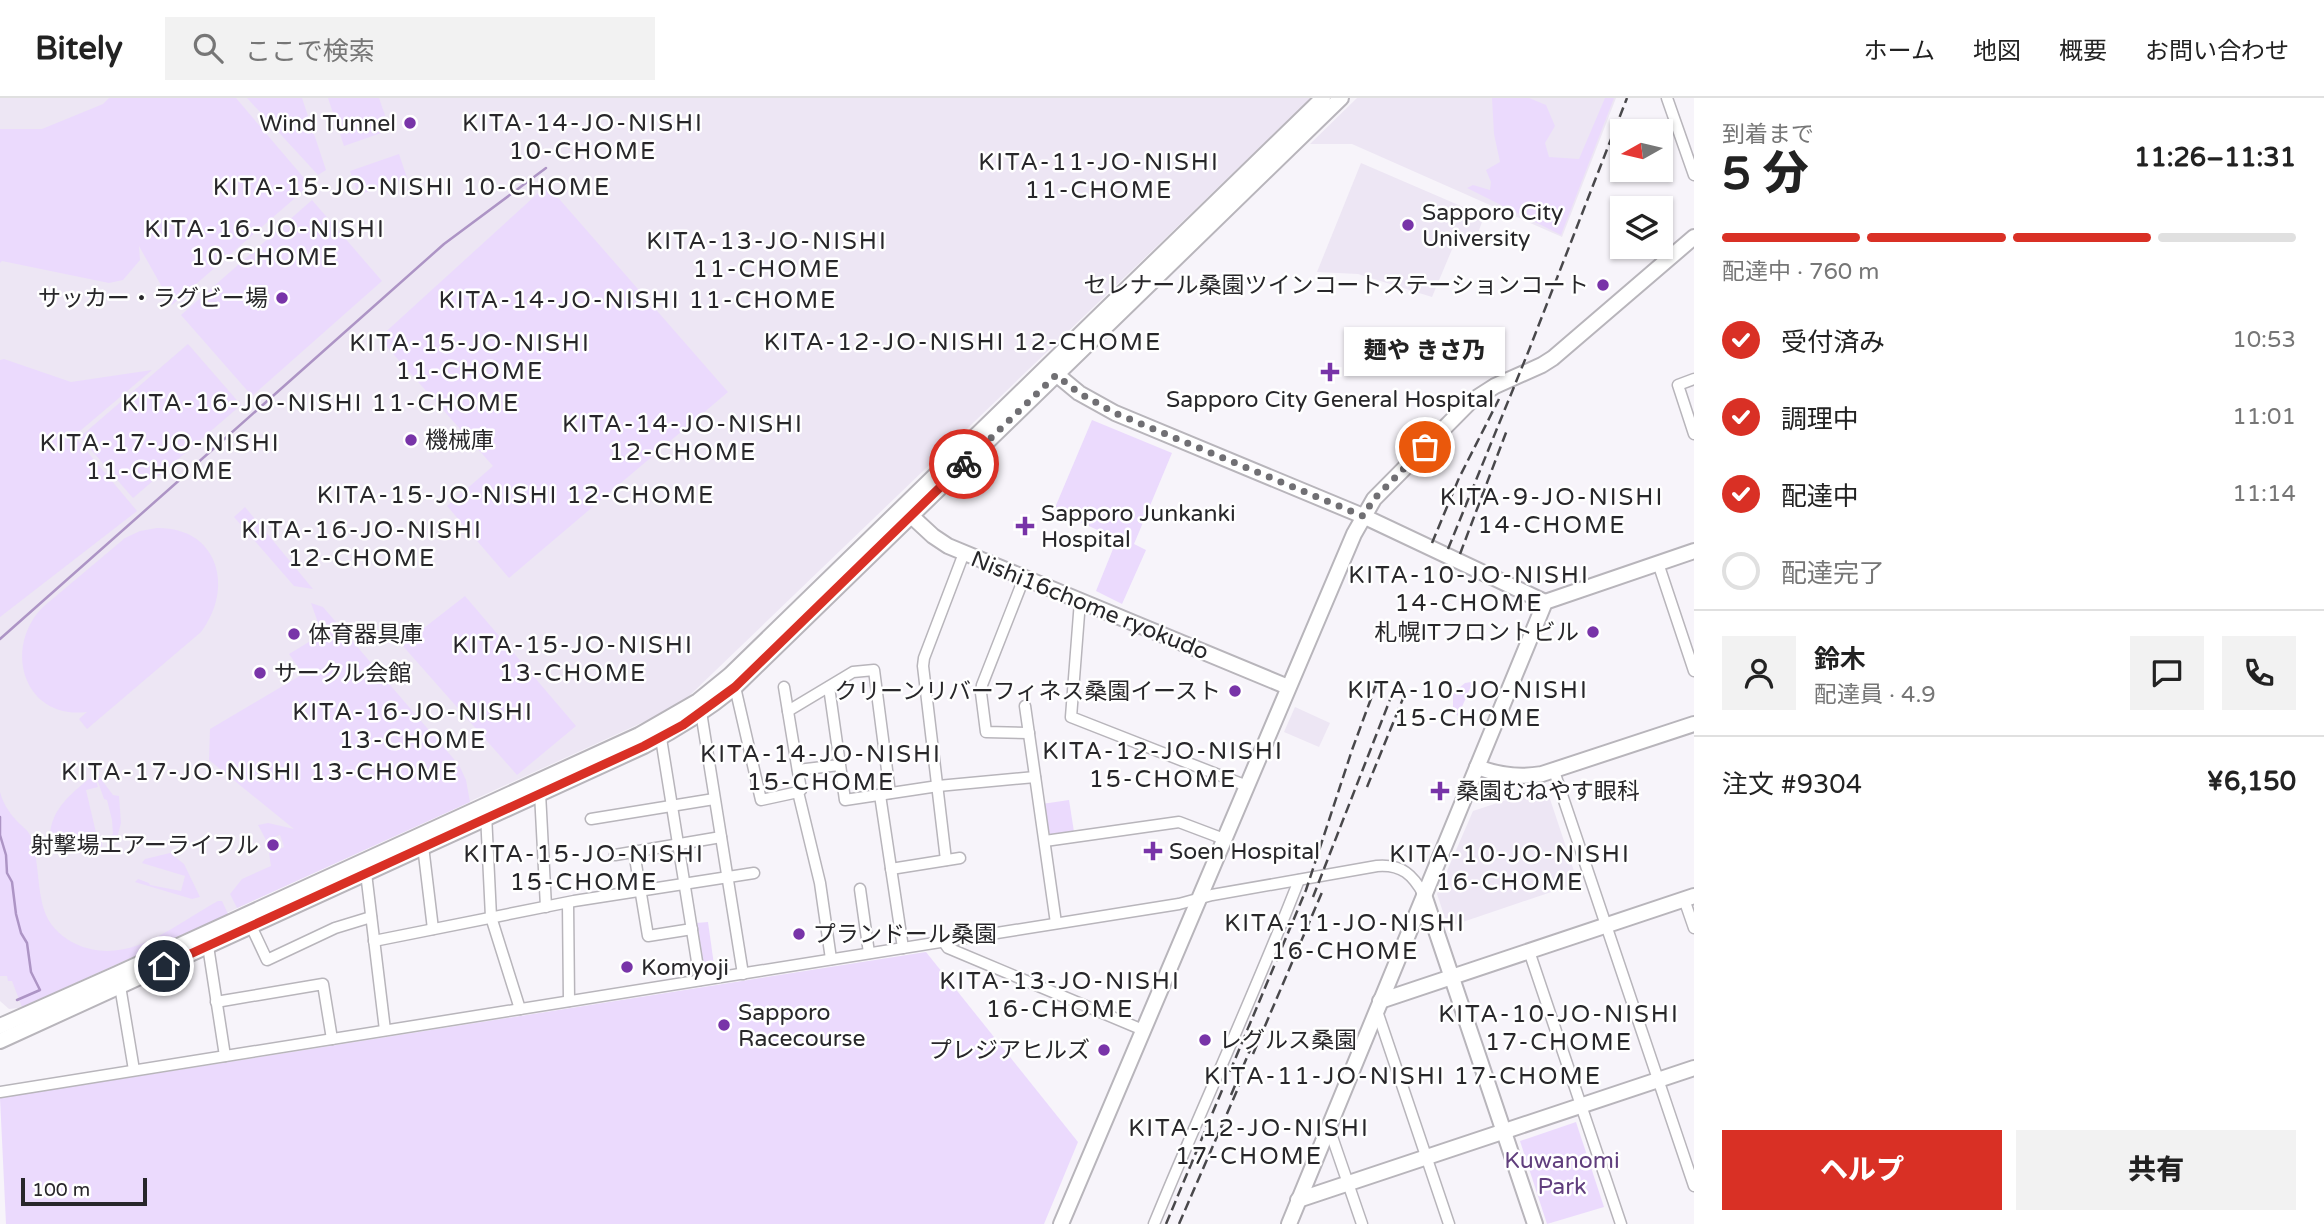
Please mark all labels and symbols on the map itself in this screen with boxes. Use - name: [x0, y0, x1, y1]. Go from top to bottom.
- district label: KITA-14-JO-NISHI 10-CHOME: [462, 109, 704, 166]
- place label: Wind Tunnel: [259, 110, 396, 138]
- marker: Wind Tunnel: [402, 115, 418, 131]
- north arrow: [1610, 119, 1673, 182]
- district label: KITA-11-JO-NISHI 11-CHOME: [978, 148, 1220, 205]
- district label: KITA-15-JO-NISHI 10-CHOME: [213, 173, 611, 202]
- place label: Sapporo City University: [1422, 199, 1563, 253]
- district label: KITA-16-JO-NISHI 10-CHOME: [144, 215, 386, 272]
- marker: Sapporo City University: [1400, 217, 1416, 233]
- district label: KITA-13-JO-NISHI 11-CHOME: [646, 227, 888, 284]
- place label: セレナール桑園ツインコートステーションコート: [1083, 272, 1589, 300]
- marker: セレナール桑園ツインコートステーションコート: [1595, 277, 1611, 293]
- place label: サッカー・ラグビー場: [38, 285, 268, 313]
- district label: KITA-14-JO-NISHI 11-CHOME: [439, 286, 837, 315]
- marker: サッカー・ラグビー場: [274, 290, 290, 306]
- district label: KITA-12-JO-NISHI 12-CHOME: [764, 328, 1162, 357]
- callout: 麺や きさ乃: [1344, 328, 1506, 377]
- district label: KITA-15-JO-NISHI 11-CHOME: [349, 329, 591, 386]
- marker: Sapporo City General Hospital: [1320, 362, 1340, 382]
- place label: Sapporo City General Hospital: [1166, 386, 1494, 414]
- district label: KITA-16-JO-NISHI 11-CHOME: [122, 389, 520, 418]
- district label: KITA-14-JO-NISHI 12-CHOME: [562, 410, 804, 467]
- pin: [1395, 417, 1455, 477]
- place label: 機械庫: [425, 427, 494, 455]
- district label: KITA-17-JO-NISHI 11-CHOME: [39, 429, 281, 486]
- courier: [929, 429, 999, 499]
- marker: 機械庫: [403, 432, 419, 448]
- district label: KITA-15-JO-NISHI 12-CHOME: [317, 481, 715, 510]
- district label: KITA-9-JO-NISHI 14-CHOME: [1440, 483, 1664, 540]
- place label: Sapporo Junkanki Hospital: [1041, 500, 1236, 554]
- district label: KITA-16-JO-NISHI 12-CHOME: [241, 516, 483, 573]
- marker: Sapporo Junkanki Hospital: [1015, 516, 1035, 536]
- street label: Nishi16chome ryokudo: [967, 545, 1213, 666]
- district label: KITA-10-JO-NISHI 14-CHOME: [1348, 561, 1590, 618]
- place label: 札幌ITフロントビル: [1374, 619, 1579, 647]
- place label: 体育器具庫: [308, 621, 423, 649]
- marker: 札幌ITフロントビル: [1585, 624, 1601, 640]
- marker: 体育器具庫: [286, 626, 302, 642]
- district label: KITA-15-JO-NISHI 13-CHOME: [452, 631, 694, 688]
- place label: サークル会館: [274, 660, 411, 688]
- marker: サークル会館: [252, 665, 268, 681]
- district label: KITA-10-JO-NISHI 15-CHOME: [1347, 676, 1589, 733]
- place label: クリーンリバーフィネス桑園イースト: [834, 678, 1221, 706]
- marker: クリーンリバーフィネス桑園イースト: [1227, 683, 1243, 699]
- district label: KITA-16-JO-NISHI 13-CHOME: [292, 698, 534, 755]
- district label: KITA-12-JO-NISHI 15-CHOME: [1042, 737, 1284, 794]
- district label: KITA-14-JO-NISHI 15-CHOME: [700, 740, 942, 797]
- district label: KITA-17-JO-NISHI 13-CHOME: [61, 758, 459, 787]
- place label: 桑園むねやす眼科: [1456, 778, 1640, 806]
- marker: 桑園むねやす眼科: [1430, 781, 1450, 801]
- place label: 射撃場エアーライフル: [30, 832, 259, 860]
- marker: 射撃場エアーライフル: [265, 837, 281, 853]
- place label: Soen Hospital: [1169, 838, 1320, 866]
- district label: KITA-15-JO-NISHI 15-CHOME: [463, 840, 705, 897]
- district label: KITA-10-JO-NISHI 16-CHOME: [1389, 840, 1631, 897]
- marker: Soen Hospital: [1143, 841, 1163, 861]
- district label: KITA-11-JO-NISHI 16-CHOME: [1224, 909, 1466, 966]
- place label: プランドール桑園: [813, 921, 997, 949]
- marker: プランドール桑園: [791, 926, 807, 942]
- pin: [134, 936, 194, 996]
- place label: Komyoji: [641, 954, 729, 982]
- marker: Komyoji: [619, 959, 635, 975]
- district label: KITA-13-JO-NISHI 16-CHOME: [939, 967, 1181, 1024]
- place label: Sapporo Racecourse: [738, 999, 866, 1053]
- district label: KITA-10-JO-NISHI 17-CHOME: [1438, 1000, 1680, 1057]
- marker: Sapporo Racecourse: [716, 1017, 732, 1033]
- place label: レグルス桑園: [1219, 1027, 1357, 1055]
- marker: レグルス桑園: [1197, 1032, 1213, 1048]
- place label: プレジアヒルズ: [929, 1037, 1090, 1065]
- marker: プレジアヒルズ: [1096, 1042, 1112, 1058]
- district label: KITA-11-JO-NISHI 17-CHOME: [1204, 1062, 1602, 1091]
- district label: KITA-12-JO-NISHI 17-CHOME: [1128, 1114, 1370, 1171]
- park label: Kuwanomi Park: [1504, 1147, 1620, 1201]
- scale bar: [21, 1175, 147, 1207]

